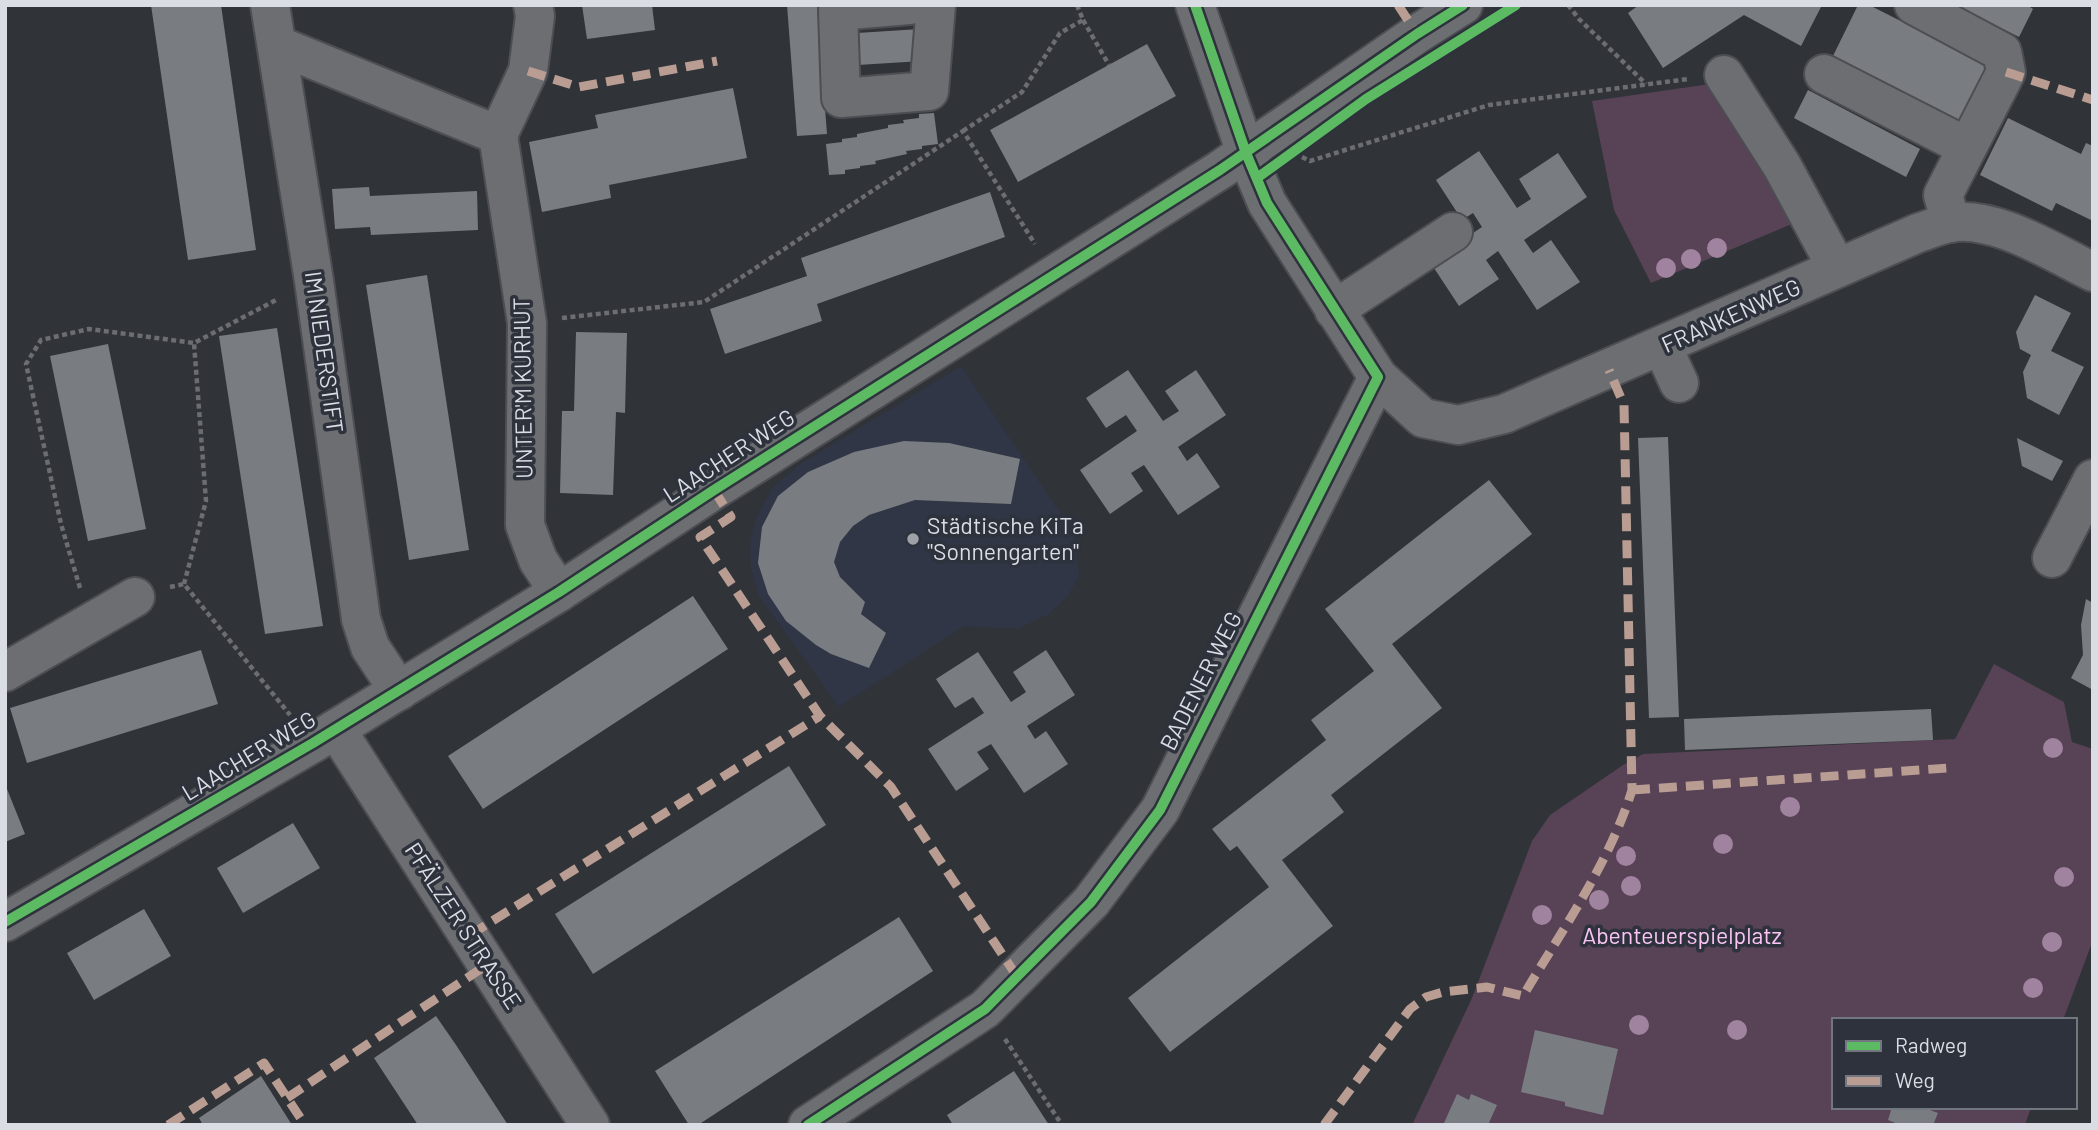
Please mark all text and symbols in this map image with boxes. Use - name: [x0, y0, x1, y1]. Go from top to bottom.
- street label: IM NIEDERSTIFT: [300, 269, 350, 434]
- street label: FRANKENWEG: [1657, 272, 1804, 358]
- street label: UNTER'M KURHUT: [506, 297, 538, 479]
- street label: LAACHER WEG: [657, 402, 799, 508]
- place label: Städtische KiTa "Sonnengarten": [927, 511, 1084, 565]
- marker: Städtische KiTa "Sonnengarten": [905, 531, 921, 547]
- street label: BADENER WEG: [1153, 607, 1247, 754]
- street label: LAACHER WEG: [176, 704, 320, 806]
- street label: PFÄLZER STRASSE: [400, 837, 528, 1014]
- park label: Abenteuerspielplatz: [1582, 921, 1782, 949]
- legend: [1832, 1018, 2077, 1109]
- text: Radweg: [1895, 1032, 1967, 1057]
- text: Weg: [1895, 1067, 1935, 1092]

